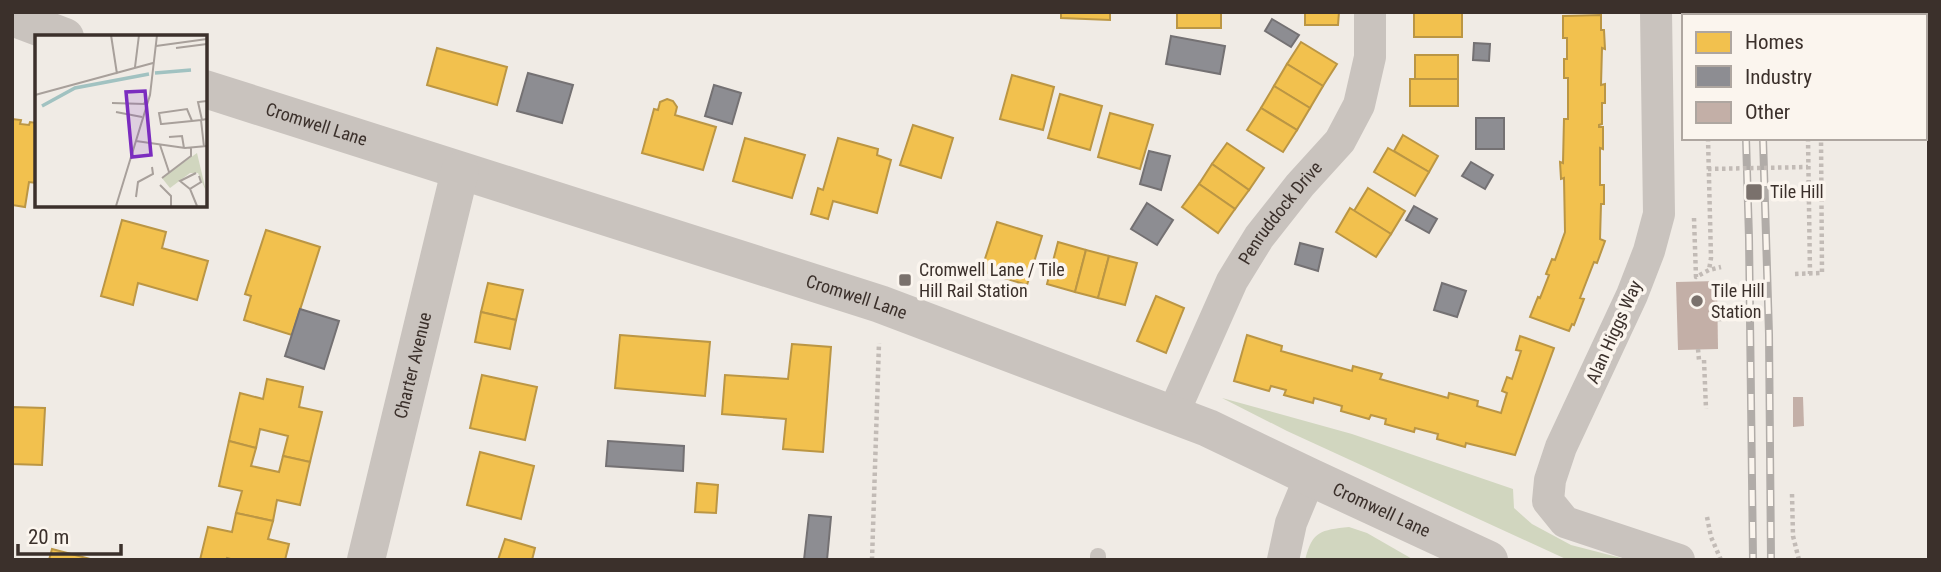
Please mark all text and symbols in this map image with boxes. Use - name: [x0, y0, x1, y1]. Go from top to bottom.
- legend: [1682, 14, 1927, 140]
- text: Homes: [1745, 30, 1804, 54]
- inset map: [35, 35, 206, 206]
- text: Industry: [1745, 65, 1812, 89]
- street label: Cromwell Lane: [263, 98, 370, 150]
- text: Other: [1745, 100, 1790, 124]
- street label: Penruddock Drive: [1234, 157, 1326, 268]
- place label: Tile Hill: [1770, 181, 1824, 202]
- marker: Tile Hill: [1744, 182, 1764, 202]
- place label: Cromwell Lane / Tile Hill Rail Station: [919, 259, 1065, 301]
- street label: Cromwell Lane: [804, 270, 910, 323]
- marker: Cromwell Lane / Tile Hill Rail Station: [897, 272, 913, 288]
- street label: Alan Higgs Way: [1581, 276, 1646, 387]
- place label: Tile Hill Station: [1711, 280, 1765, 322]
- marker: Tile Hill Station: [1689, 293, 1705, 309]
- street label: Charter Avenue: [390, 310, 435, 421]
- street label: Cromwell Lane: [1330, 478, 1434, 541]
- scale bar: [18, 512, 121, 556]
- text: 20 m: [28, 525, 69, 549]

